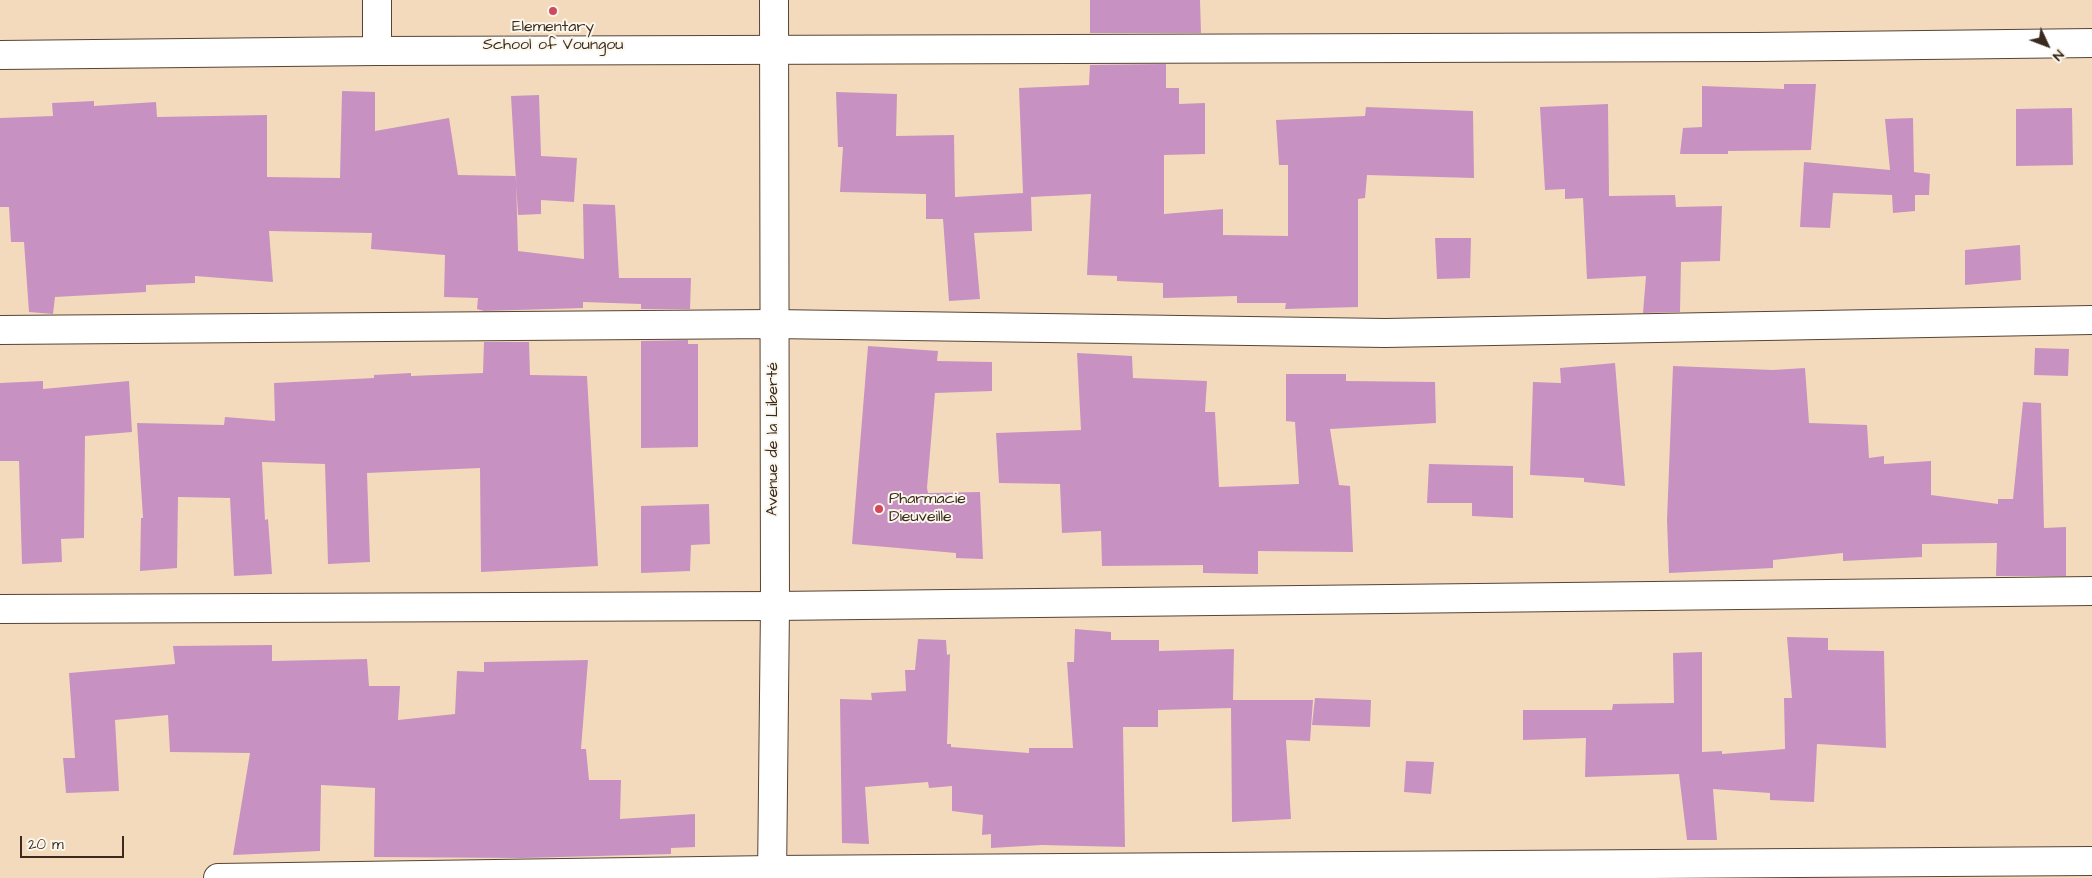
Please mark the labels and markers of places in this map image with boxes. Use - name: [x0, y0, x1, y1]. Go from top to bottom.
- marker: Elementary School of Voungou: [547, 5, 559, 17]
- place label: Elementary School of Voungou: [483, 18, 623, 56]
- place label: Pharmacie Dieuveille: [889, 490, 966, 528]
- marker: Pharmacie Dieuveille: [873, 503, 885, 515]

